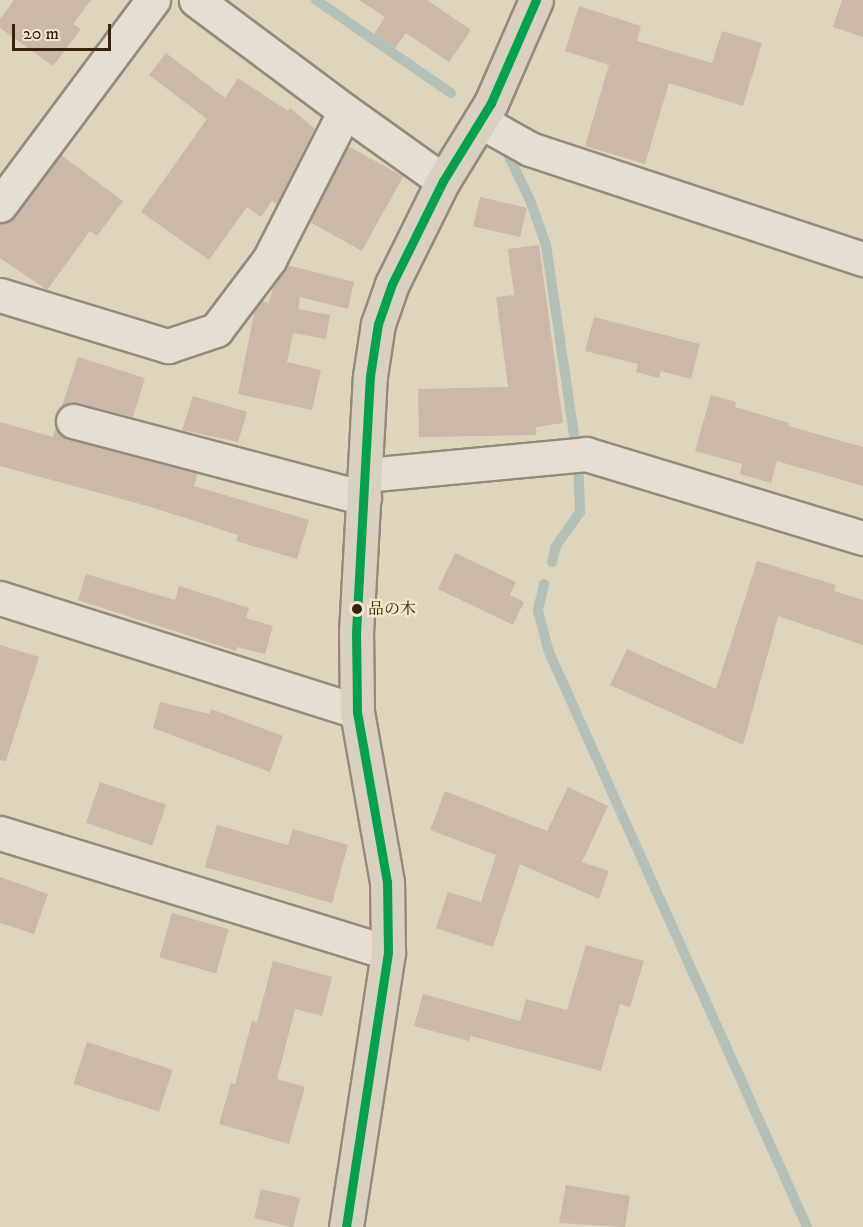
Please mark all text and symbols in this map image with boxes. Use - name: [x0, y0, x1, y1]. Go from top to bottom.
- scale bar: [15, 12, 114, 50]
- text: 20 m: [23, 23, 59, 45]
- place label: 品の木: [368, 599, 416, 619]
- marker: 品の木: [351, 603, 363, 615]

